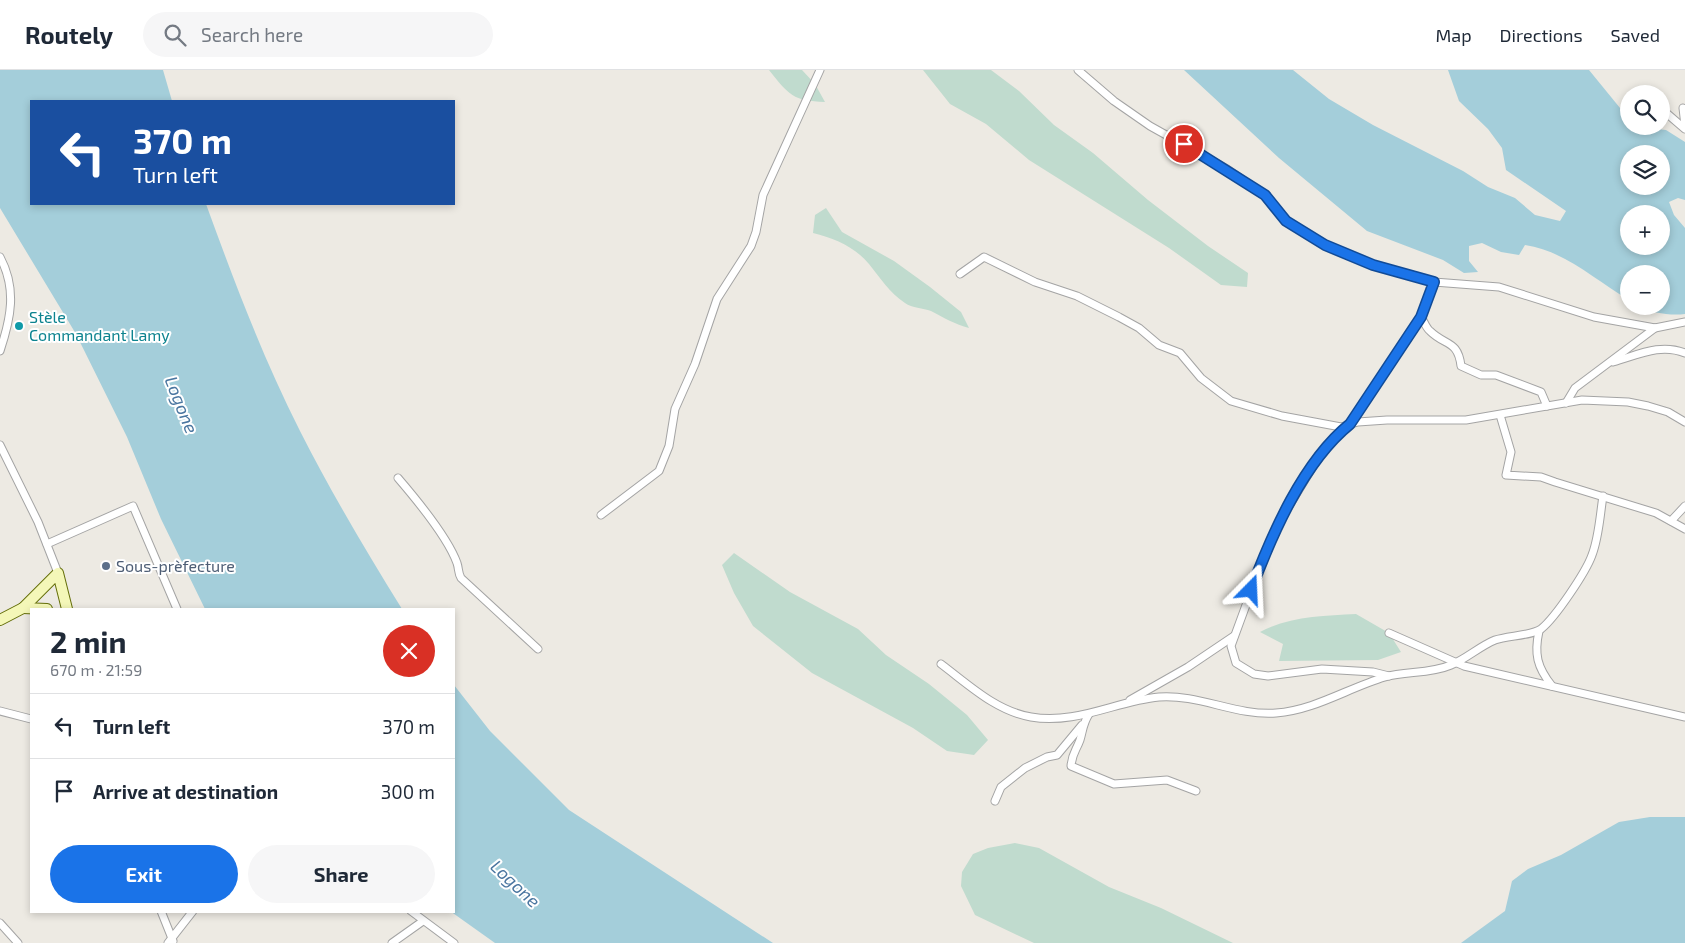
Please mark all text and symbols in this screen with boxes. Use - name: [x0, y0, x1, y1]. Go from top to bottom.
- search box: [143, 12, 493, 57]
- text: Routely: [25, 20, 113, 49]
- icon: search: [161, 21, 189, 49]
- text: Search here: [201, 23, 303, 46]
- text: Map: [1435, 24, 1472, 46]
- text: Directions: [1500, 24, 1583, 46]
- text: Saved: [1611, 24, 1660, 46]
- map controls: [1620, 85, 1670, 315]
- button: search: [1620, 85, 1670, 135]
- text: 370 m: [133, 119, 232, 161]
- icon: left: [50, 120, 115, 185]
- pin: [1163, 123, 1205, 165]
- icon: arrive: [1170, 130, 1198, 158]
- button: layers: [1620, 145, 1670, 195]
- text: Turn left: [133, 161, 218, 187]
- button: +: [1620, 205, 1670, 255]
- button: −: [1620, 265, 1670, 315]
- place label: Stèle Commandant Lamy: [29, 307, 170, 344]
- marker: Stèle Commandant Lamy: [13, 320, 25, 332]
- water label: Logone: [161, 373, 203, 437]
- place label: Sous-prèfecture: [116, 556, 235, 575]
- marker: Sous-prèfecture: [100, 560, 112, 572]
- position arrow: [1224, 563, 1276, 615]
- text: 2 min: [50, 623, 127, 659]
- button: close: [383, 625, 435, 677]
- text: 670 m · 21:59: [50, 660, 142, 679]
- icon: left: [50, 712, 78, 740]
- text: Turn left: [93, 715, 170, 738]
- text: 370 m: [382, 715, 435, 738]
- icon: arrive: [50, 777, 78, 805]
- text: Arrive at destination: [93, 780, 278, 803]
- text: 300 m: [381, 780, 435, 803]
- button: Exit: [50, 845, 238, 903]
- button: Share: [248, 845, 435, 903]
- water label: Logone: [486, 855, 545, 912]

